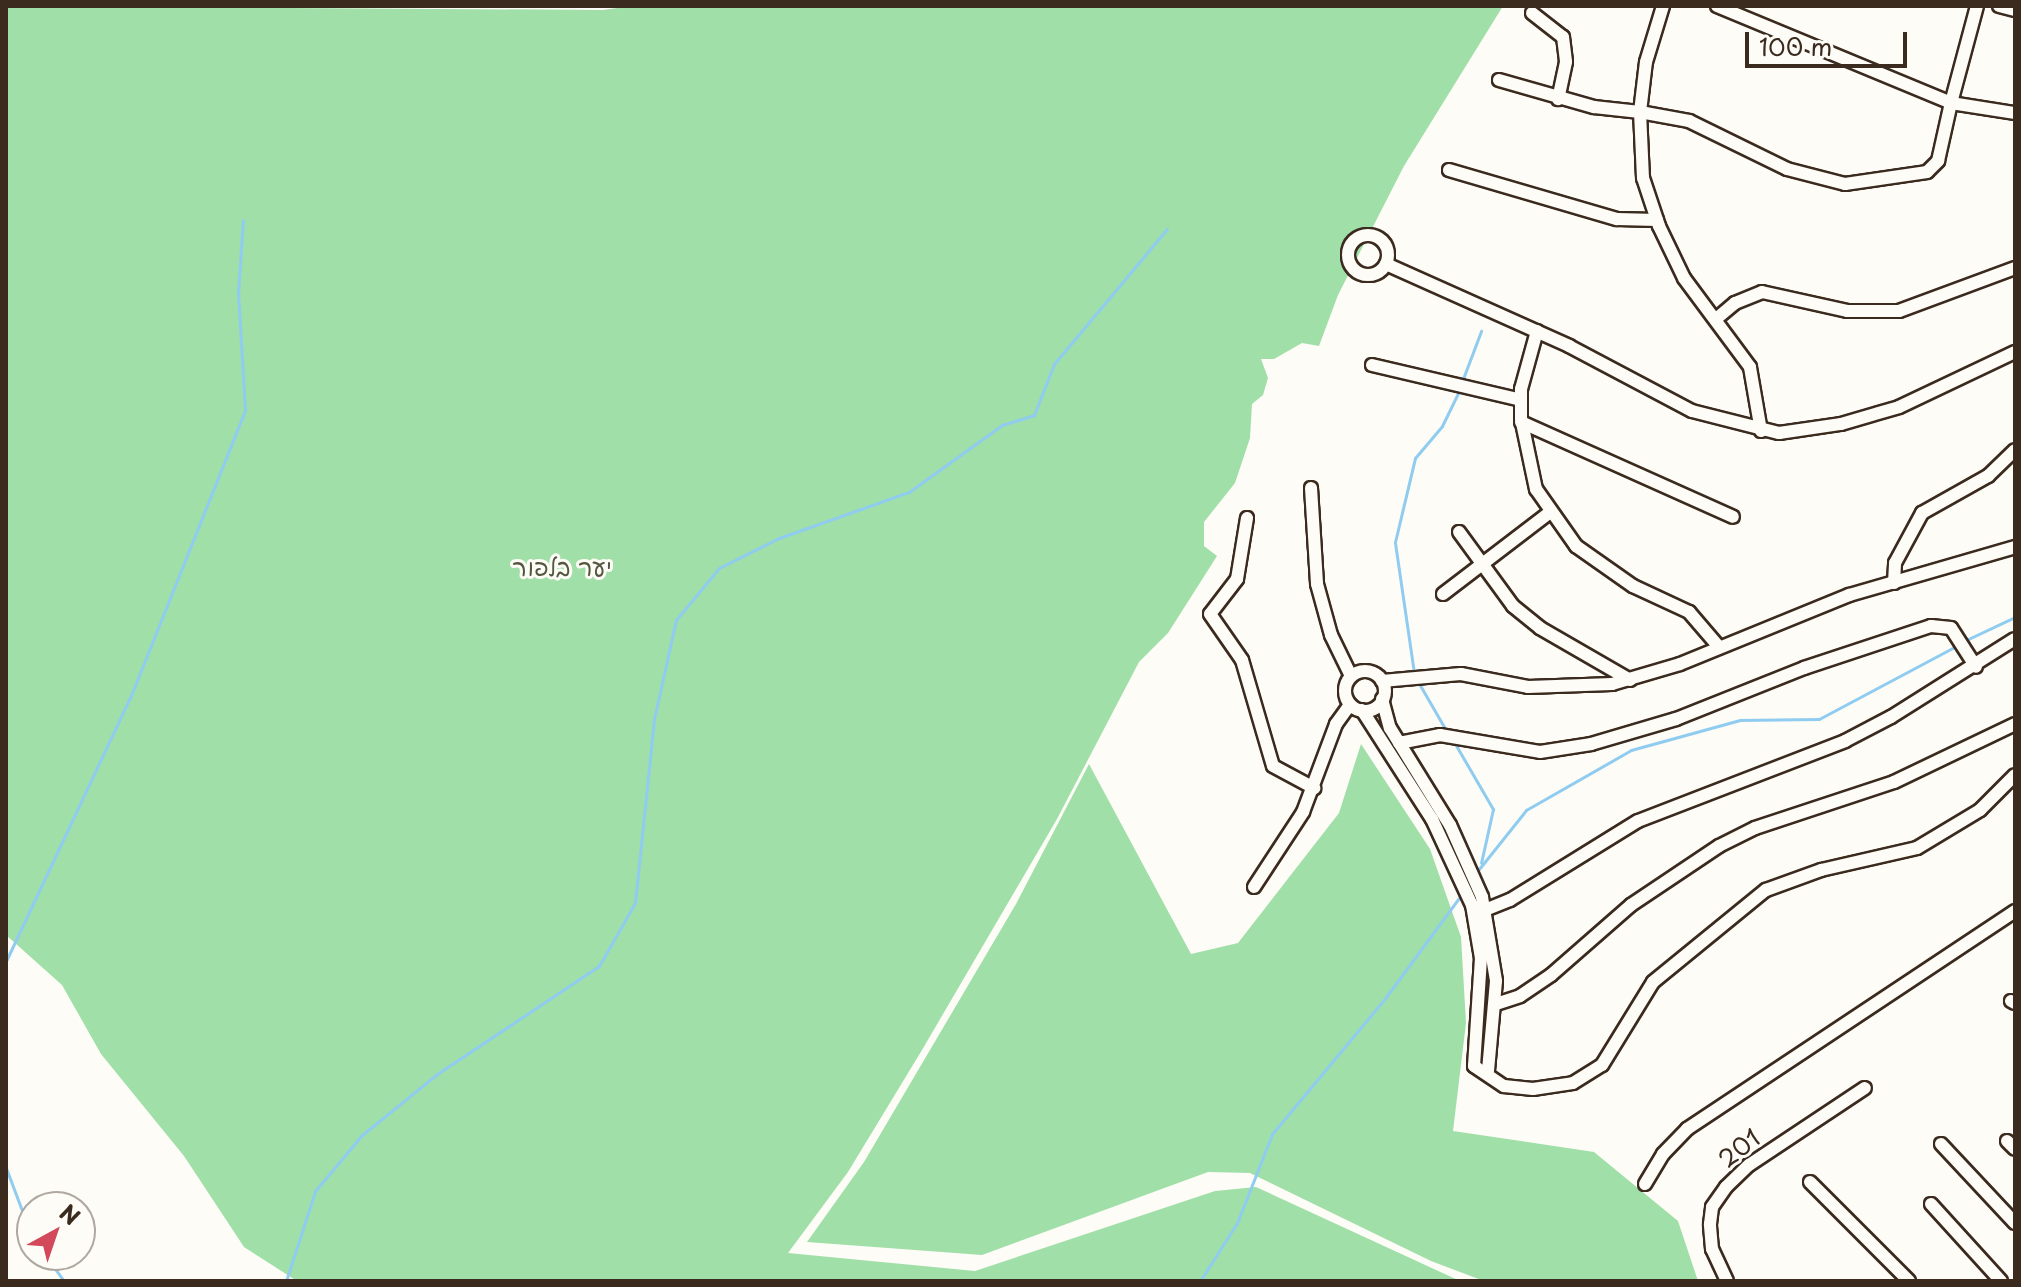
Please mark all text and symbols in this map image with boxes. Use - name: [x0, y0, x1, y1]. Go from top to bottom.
- scale bar: [1749, 16, 1911, 66]
- text: 100 m: [1759, 28, 1832, 64]
- park label: יער בלפור: [512, 553, 612, 581]
- street label: 201: [1712, 1123, 1766, 1173]
- north arrow: [16, 1191, 96, 1271]
- text: N: [53, 1196, 88, 1232]

